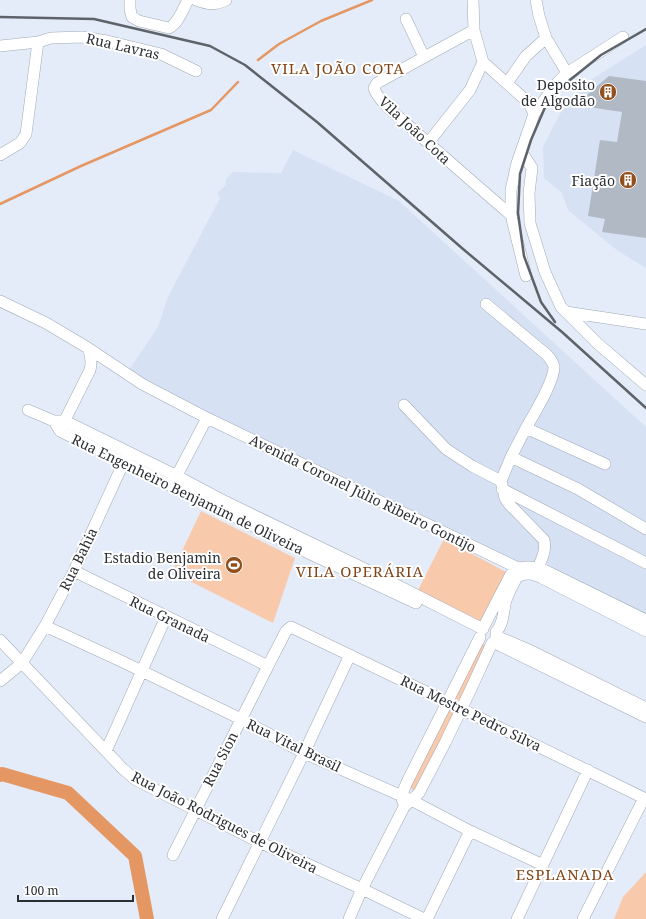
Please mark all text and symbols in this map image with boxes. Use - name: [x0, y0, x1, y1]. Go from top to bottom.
- street label: Rua Lavras: [84, 28, 162, 64]
- district label: VILA JOÃO COTA: [271, 58, 405, 78]
- place label: Deposito de Algodão: [521, 75, 595, 110]
- building icon: Deposito de Algodão: [598, 82, 618, 102]
- street label: Vila João Cota: [375, 92, 455, 168]
- building icon: Fiação: [618, 170, 638, 190]
- place label: Fiação: [572, 171, 615, 190]
- street label: Rua Engenheiro Benjamim de Oliveira: [69, 429, 307, 559]
- street label: Avenida Coronel Júlio Ribeiro Gontijo: [247, 430, 479, 556]
- street label: Rua Bahia: [55, 524, 101, 594]
- place label: Estadio Benjamin de Oliveira: [104, 548, 221, 583]
- sports icon: Estadio Benjamin de Oliveira: [224, 555, 244, 575]
- district label: VILA OPERÁRIA: [296, 561, 424, 581]
- street label: Rua Granada: [127, 591, 213, 647]
- street label: Rua Mestre Pedro Silva: [397, 671, 545, 755]
- street label: Rua Vital Brasil: [244, 714, 345, 776]
- street label: Rua Sion: [198, 728, 242, 790]
- street label: Rua João Rodrigues de Oliveira: [129, 767, 321, 877]
- district label: ESPLANADA: [516, 864, 614, 884]
- scale bar: [18, 877, 133, 903]
- text: 100 m: [24, 882, 59, 899]

